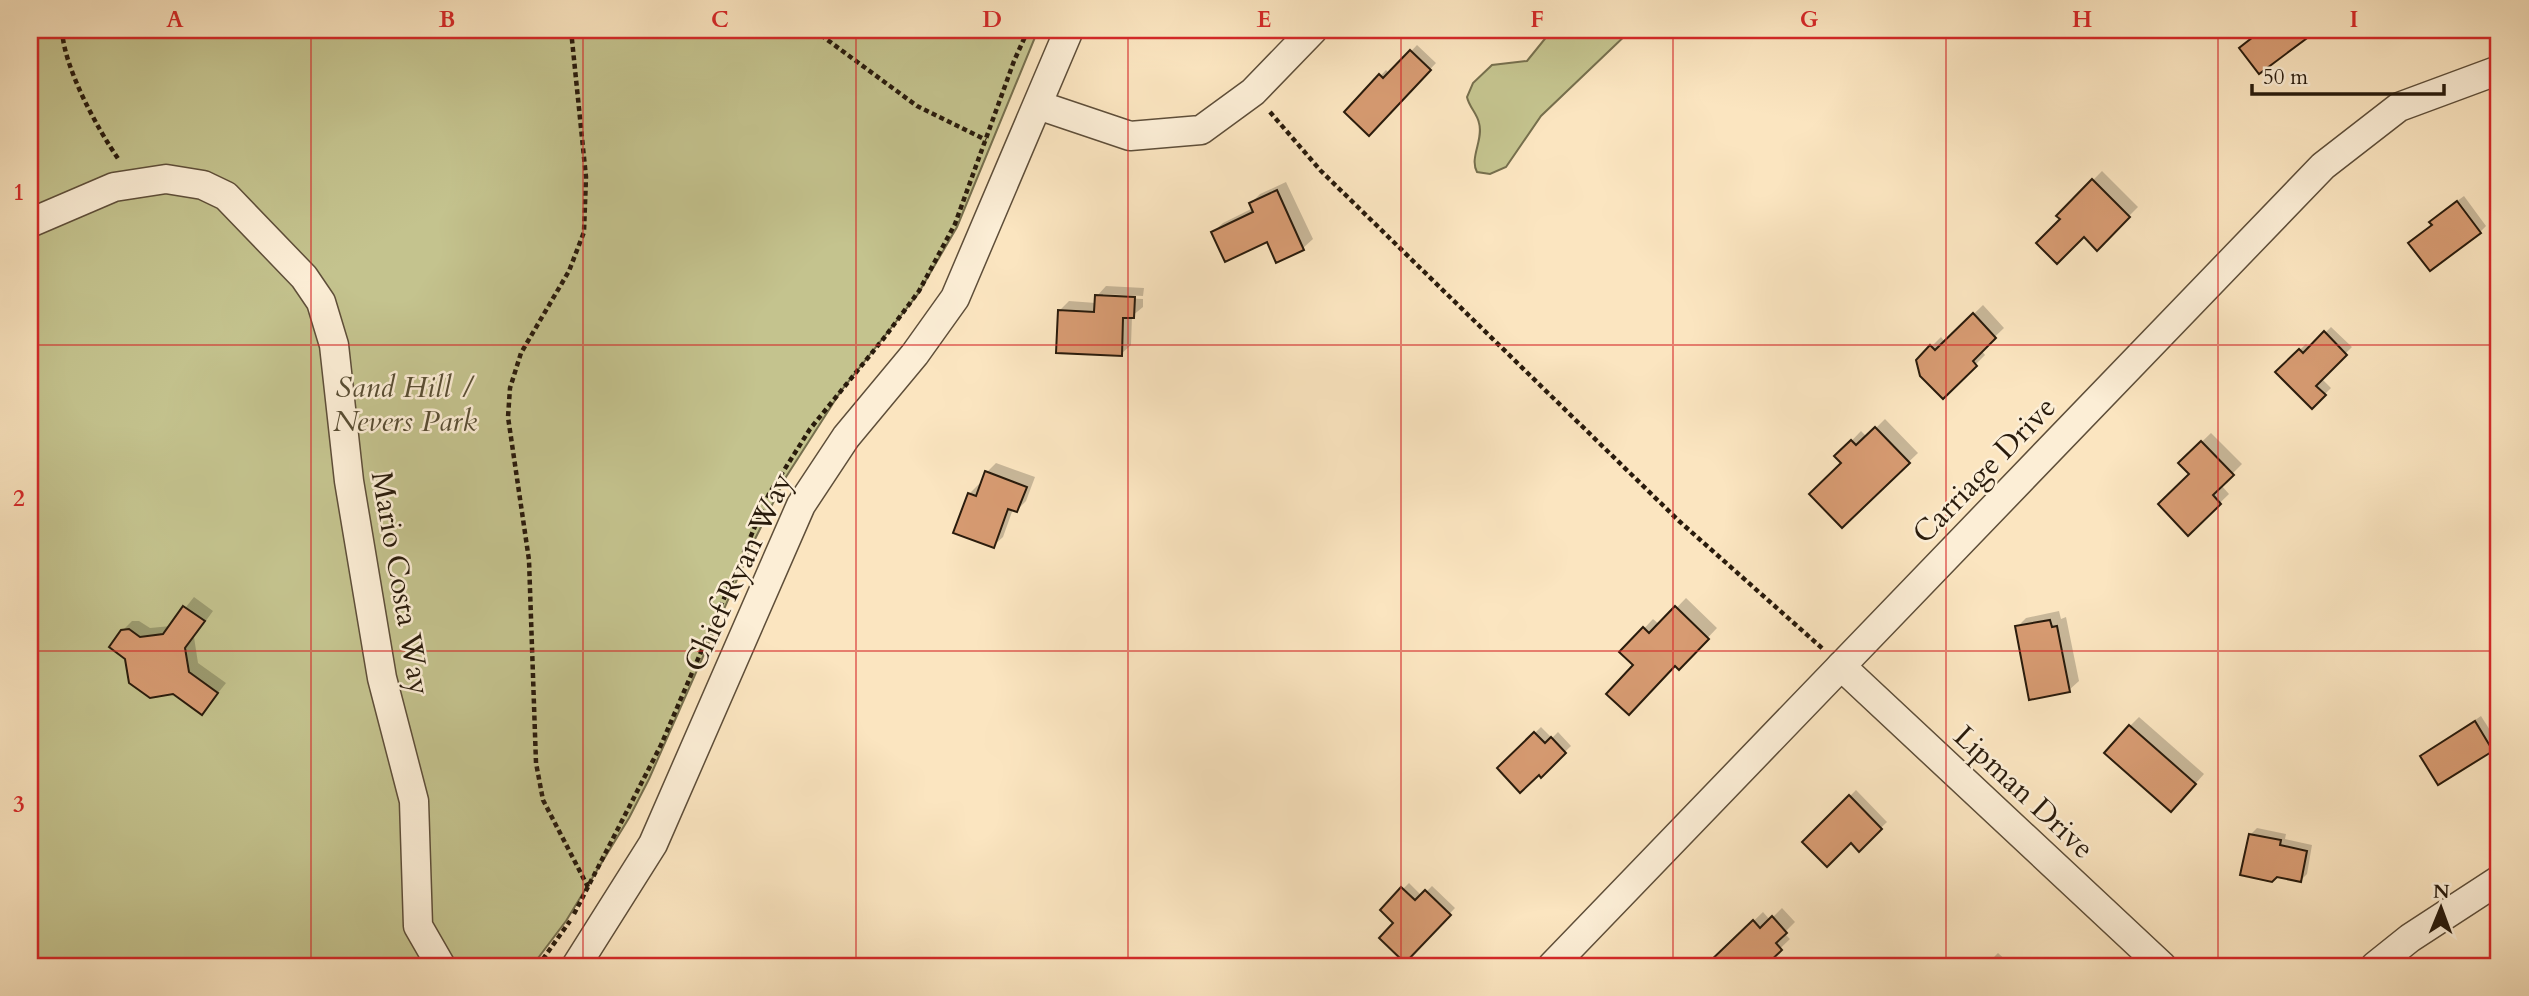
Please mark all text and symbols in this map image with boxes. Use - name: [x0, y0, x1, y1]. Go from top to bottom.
- text: A: [166, 4, 184, 35]
- text: B: [439, 4, 455, 35]
- text: C: [711, 4, 729, 35]
- text: D: [982, 4, 1002, 35]
- text: E: [1257, 4, 1271, 35]
- text: F: [1530, 4, 1544, 35]
- text: G: [1800, 4, 1819, 35]
- text: H: [2072, 4, 2092, 35]
- text: I: [2350, 4, 2358, 35]
- scale bar: [2252, 52, 2445, 96]
- text: 50 m: [2263, 63, 2308, 92]
- text: 1: [13, 177, 25, 208]
- park label: Sand Hill / Nevers Park: [333, 367, 477, 442]
- street label: Carriage Drive: [1904, 388, 2065, 553]
- street label: Chief Ryan Way: [674, 466, 803, 678]
- street label: Mario Costa Way: [361, 468, 440, 698]
- text: 2: [13, 483, 25, 514]
- street label: Lipman Drive: [1944, 716, 2103, 868]
- text: 3: [13, 789, 25, 820]
- north arrow: [2406, 874, 2476, 944]
- text: N: [2433, 879, 2450, 905]

